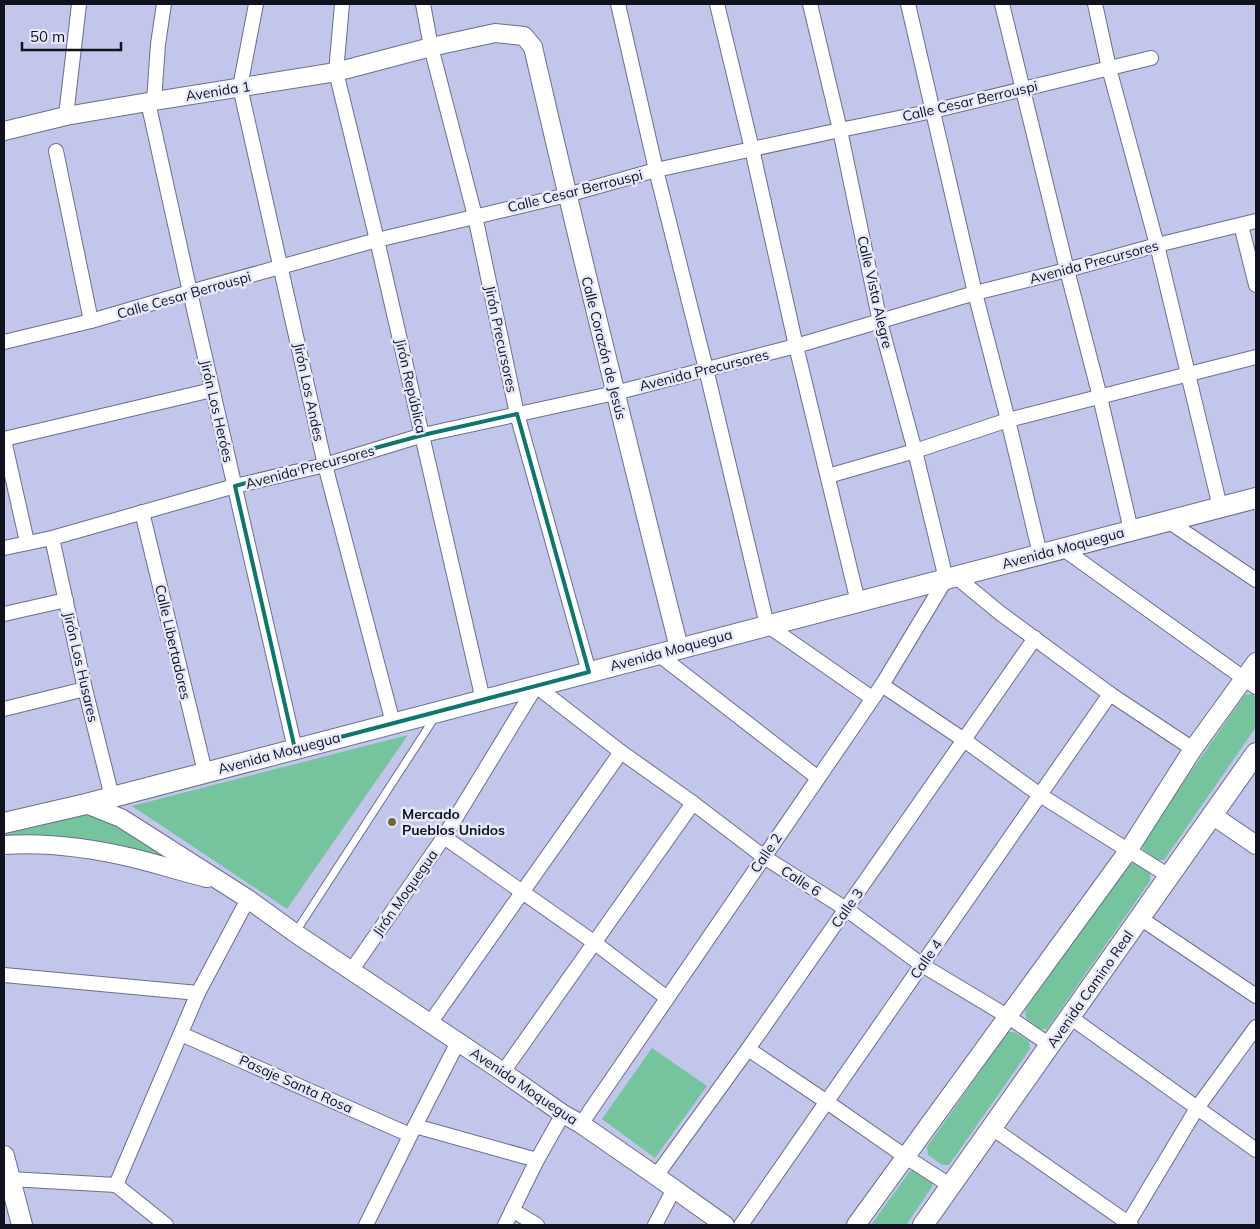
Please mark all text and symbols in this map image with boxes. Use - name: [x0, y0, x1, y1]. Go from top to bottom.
- scale bar: [22, 20, 121, 52]
- text: 50 m: [30, 27, 65, 46]
- street label: Avenida 1: [184, 77, 252, 105]
- street label: Calle Cesar Berrouspi: [901, 77, 1039, 125]
- street label: Calle Cesar Berrouspi: [506, 166, 644, 216]
- street label: Calle Vista Alegre: [853, 234, 897, 350]
- street label: Avenida Precursores: [1027, 236, 1161, 288]
- street label: Calle Cesar Berrouspi: [115, 267, 253, 323]
- street label: Calle Corazón de Jesús: [577, 274, 631, 422]
- street label: Jirón Precursores: [481, 284, 521, 394]
- street label: Jirón República: [391, 337, 431, 435]
- street label: Jirón Los Andes: [290, 341, 328, 443]
- street label: Avenida Precursores: [637, 345, 771, 395]
- street label: Jirón Los Heróes: [196, 358, 238, 464]
- street label: Avenida Precursores: [243, 441, 377, 493]
- street label: Avenida Moquegua: [1000, 523, 1126, 573]
- street label: Calle Libertadores: [151, 583, 195, 701]
- street label: Jirón Los Husares: [60, 610, 102, 724]
- street label: Avenida Moquegua: [608, 625, 734, 675]
- street label: Avenida Moquegua: [216, 728, 342, 778]
- place label: Mercado Pueblos Unidos: [402, 805, 505, 839]
- marker: Mercado Pueblos Unidos: [386, 816, 398, 828]
- street label: Calle 2: [746, 830, 786, 876]
- street label: Jirón Moquegua: [368, 846, 442, 940]
- street label: Calle 6: [778, 861, 824, 901]
- street label: Calle 3: [827, 885, 867, 931]
- street label: Avenida Camino Real: [1043, 927, 1137, 1051]
- street label: Calle 4: [906, 935, 946, 982]
- street label: Avenida Moquegua: [467, 1043, 581, 1129]
- street label: Pasaje Santa Rosa: [236, 1051, 356, 1117]

